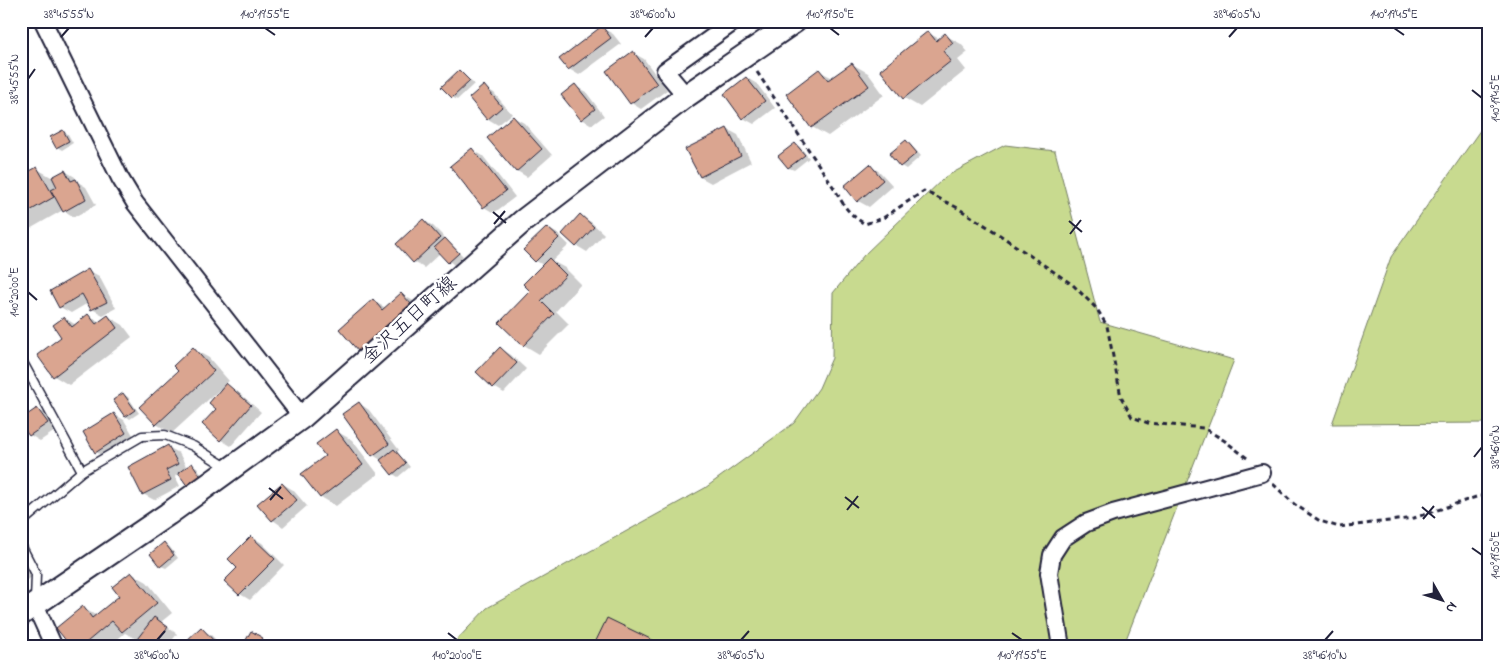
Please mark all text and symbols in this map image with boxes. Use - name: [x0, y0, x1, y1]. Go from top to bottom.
- text: 38°45'55"N: [44, 6, 94, 24]
- text: 140°19'55"E: [240, 6, 290, 24]
- text: 38°46'00"N: [630, 6, 676, 24]
- text: 140°19'50"E: [806, 6, 854, 24]
- text: 38°46'05"N: [1213, 6, 1261, 24]
- text: 140°19'45"E: [1370, 6, 1418, 24]
- text: 38°45'55"N: [6, 54, 24, 104]
- text: 140°19'45"E: [1487, 74, 1505, 122]
- text: 140°20'00"E: [6, 267, 24, 317]
- street label: 金沢五日町線: [356, 270, 464, 372]
- text: 38°46'10"N: [1487, 425, 1505, 469]
- text: 140°19'50"E: [1487, 531, 1505, 579]
- north arrow: [1416, 576, 1466, 626]
- text: N: [1440, 597, 1462, 618]
- text: 38°46'00"N: [134, 647, 180, 665]
- text: 140°20'00"E: [432, 647, 482, 665]
- text: 38°46'05"N: [717, 647, 765, 665]
- text: 140°19'55"E: [997, 647, 1047, 665]
- text: 38°46'10"N: [1303, 647, 1347, 665]

